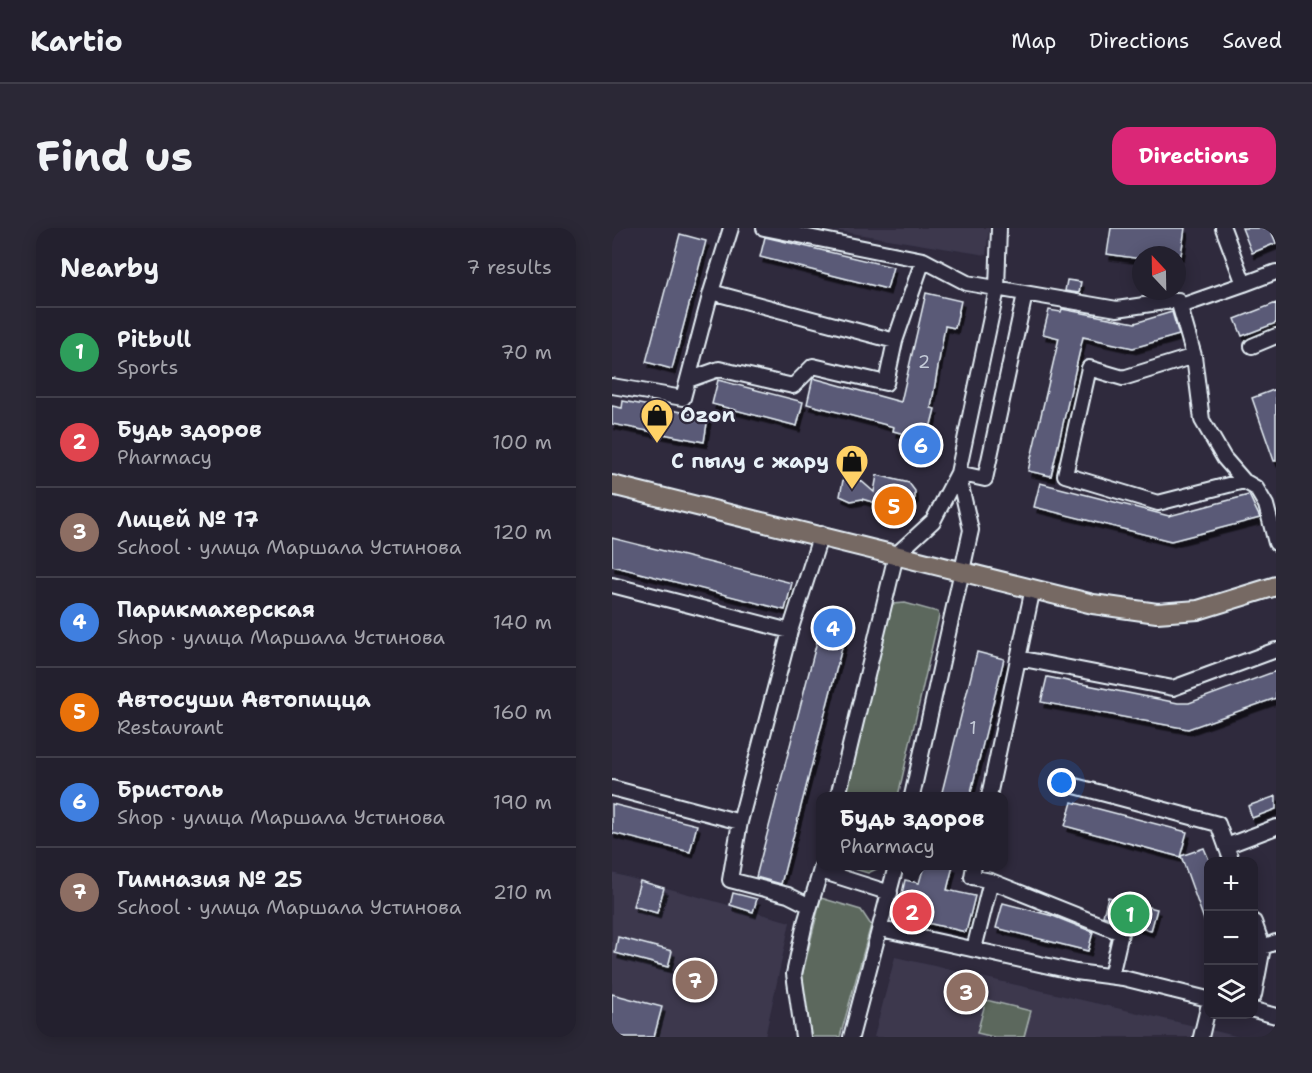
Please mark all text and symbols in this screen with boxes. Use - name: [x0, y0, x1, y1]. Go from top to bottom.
- text: Kartio: [30, 22, 123, 60]
- text: Map: [1011, 27, 1056, 55]
- text: Directions: [1089, 27, 1189, 55]
- text: Saved: [1222, 27, 1282, 55]
- button: Directions: [1112, 127, 1276, 185]
- text: Find us: [36, 128, 193, 184]
- north arrow: [1132, 246, 1186, 300]
- text: Nearby: [60, 250, 159, 285]
- text: 7 results: [466, 254, 552, 280]
- text: Pitbull: [117, 325, 191, 354]
- text: 1: [75, 339, 84, 365]
- text: 70 m: [500, 339, 552, 365]
- house number: 2: [918, 350, 930, 374]
- text: Sports: [117, 354, 178, 380]
- shop icon: Ozon: [639, 397, 675, 444]
- place label: Ozon: [680, 401, 735, 429]
- text: Будь здоров: [117, 415, 261, 444]
- pin: 6: [902, 422, 940, 468]
- text: 2: [73, 429, 87, 455]
- text: 100 m: [492, 429, 552, 455]
- shop icon: C пылу с жару: [834, 443, 870, 490]
- text: Pharmacy: [117, 444, 212, 470]
- place label: C пылу с жару: [671, 447, 829, 475]
- pin: 5: [874, 484, 914, 528]
- text: Лицей № 17: [117, 505, 259, 534]
- text: 3: [73, 519, 87, 545]
- text: 120 m: [493, 519, 552, 545]
- text: School · улица Маршала Устинова: [117, 534, 461, 560]
- text: Парикмахерская: [117, 595, 315, 624]
- pin: 4: [814, 606, 852, 650]
- text: 4: [73, 609, 87, 635]
- text: 140 m: [493, 609, 552, 635]
- text: Shop · улица Маршала Устинова: [117, 624, 445, 650]
- text: Автосуши Автопицца: [117, 685, 371, 714]
- text: 5: [73, 699, 86, 725]
- text: 160 m: [493, 699, 552, 725]
- text: Restaurant: [117, 714, 224, 740]
- house number: 1: [969, 716, 977, 740]
- your location: [1047, 768, 1076, 797]
- text: Бристоль: [117, 775, 223, 804]
- text: 6: [73, 789, 87, 815]
- text: 190 m: [493, 789, 552, 815]
- popup: [816, 792, 1008, 870]
- text: Shop · улица Маршала Устинова: [117, 804, 445, 830]
- text: Будь здоров: [840, 804, 984, 833]
- text: Pharmacy: [840, 833, 935, 859]
- map controls: [1204, 857, 1258, 1019]
- button: +: [1204, 857, 1258, 911]
- text: Гимназия № 25: [117, 865, 303, 894]
- text: 7: [73, 879, 87, 905]
- text: 210 m: [493, 879, 552, 905]
- pin: 2: [892, 890, 932, 934]
- pin: 1: [1110, 892, 1150, 936]
- text: School · улица Маршала Устинова: [117, 894, 461, 920]
- button: −: [1204, 911, 1258, 965]
- pin: 7: [676, 958, 715, 1002]
- button: layers: [1204, 965, 1258, 1019]
- pin: 3: [946, 970, 986, 1014]

